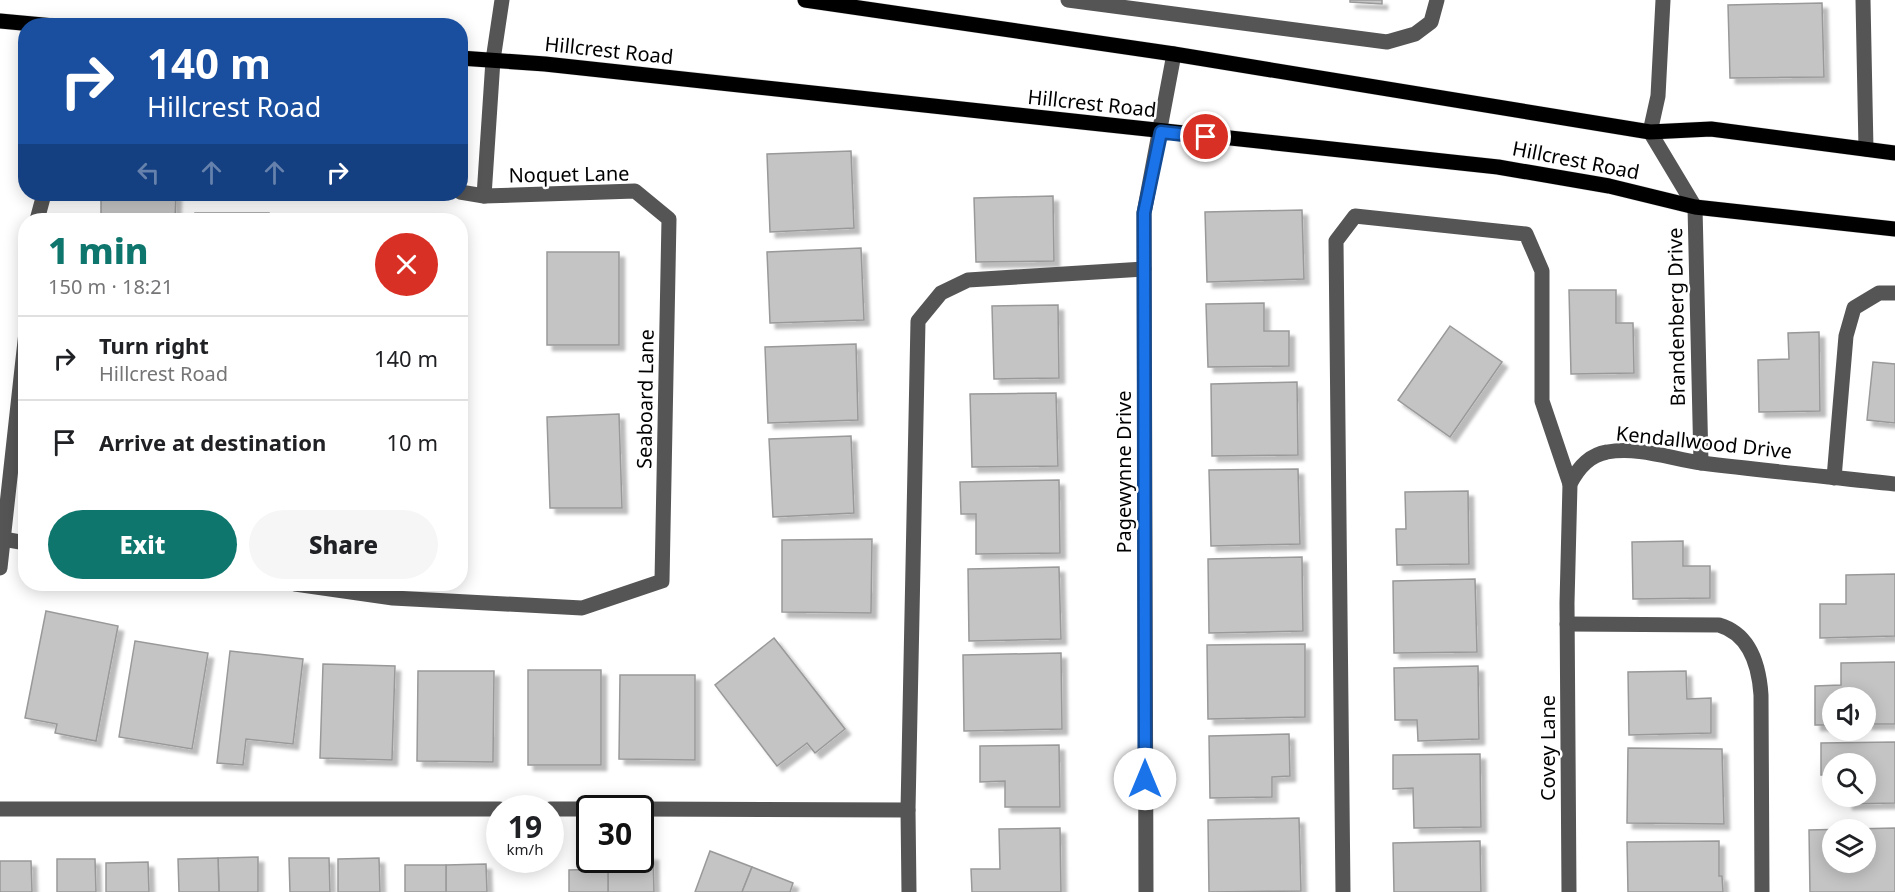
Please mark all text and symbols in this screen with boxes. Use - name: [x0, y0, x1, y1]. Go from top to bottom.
- street label: Hillcrest Road: [543, 30, 675, 70]
- text: 140 m: [147, 34, 271, 91]
- icon: right: [48, 42, 126, 120]
- street label: Hillcrest Road: [1026, 83, 1158, 123]
- text: Hillcrest Road: [147, 88, 321, 125]
- pin: [1180, 111, 1231, 162]
- icon: arrive: [1189, 120, 1222, 153]
- street label: Hillcrest Road: [1510, 134, 1642, 186]
- icon: left: [132, 156, 165, 189]
- icon: ahead: [195, 156, 228, 189]
- icon: ahead: [258, 156, 291, 189]
- icon: right: [321, 156, 354, 189]
- street label: Noquet Lane: [508, 159, 630, 189]
- text: 1 min: [48, 226, 149, 275]
- street label: Brandenberg Drive: [1661, 227, 1691, 407]
- button: close: [375, 233, 438, 296]
- text: 150 m · 18:21: [48, 273, 173, 300]
- street label: Seaboard Lane: [630, 329, 660, 469]
- text: Turn right: [99, 330, 209, 360]
- icon: right: [48, 342, 81, 375]
- text: 140 m: [374, 343, 438, 373]
- text: Hillcrest Road: [99, 360, 228, 387]
- street label: Pagewynne Drive: [1110, 390, 1137, 554]
- street label: Kendallwood Drive: [1615, 419, 1793, 465]
- icon: arrive: [48, 426, 81, 459]
- text: Arrive at destination: [99, 427, 326, 457]
- text: 10 m: [387, 427, 438, 457]
- button: Exit: [48, 510, 237, 579]
- button: Share: [249, 510, 438, 579]
- map controls: [1822, 687, 1876, 873]
- button: sound: [1822, 687, 1876, 741]
- street label: Covey Lane: [1534, 695, 1561, 801]
- position arrow: [1113, 747, 1177, 811]
- button: search: [1822, 753, 1876, 807]
- speed limit sign: 30: [576, 795, 654, 873]
- text: 19: [508, 806, 542, 847]
- button: layers: [1822, 819, 1876, 873]
- text: km/h: [507, 839, 543, 859]

